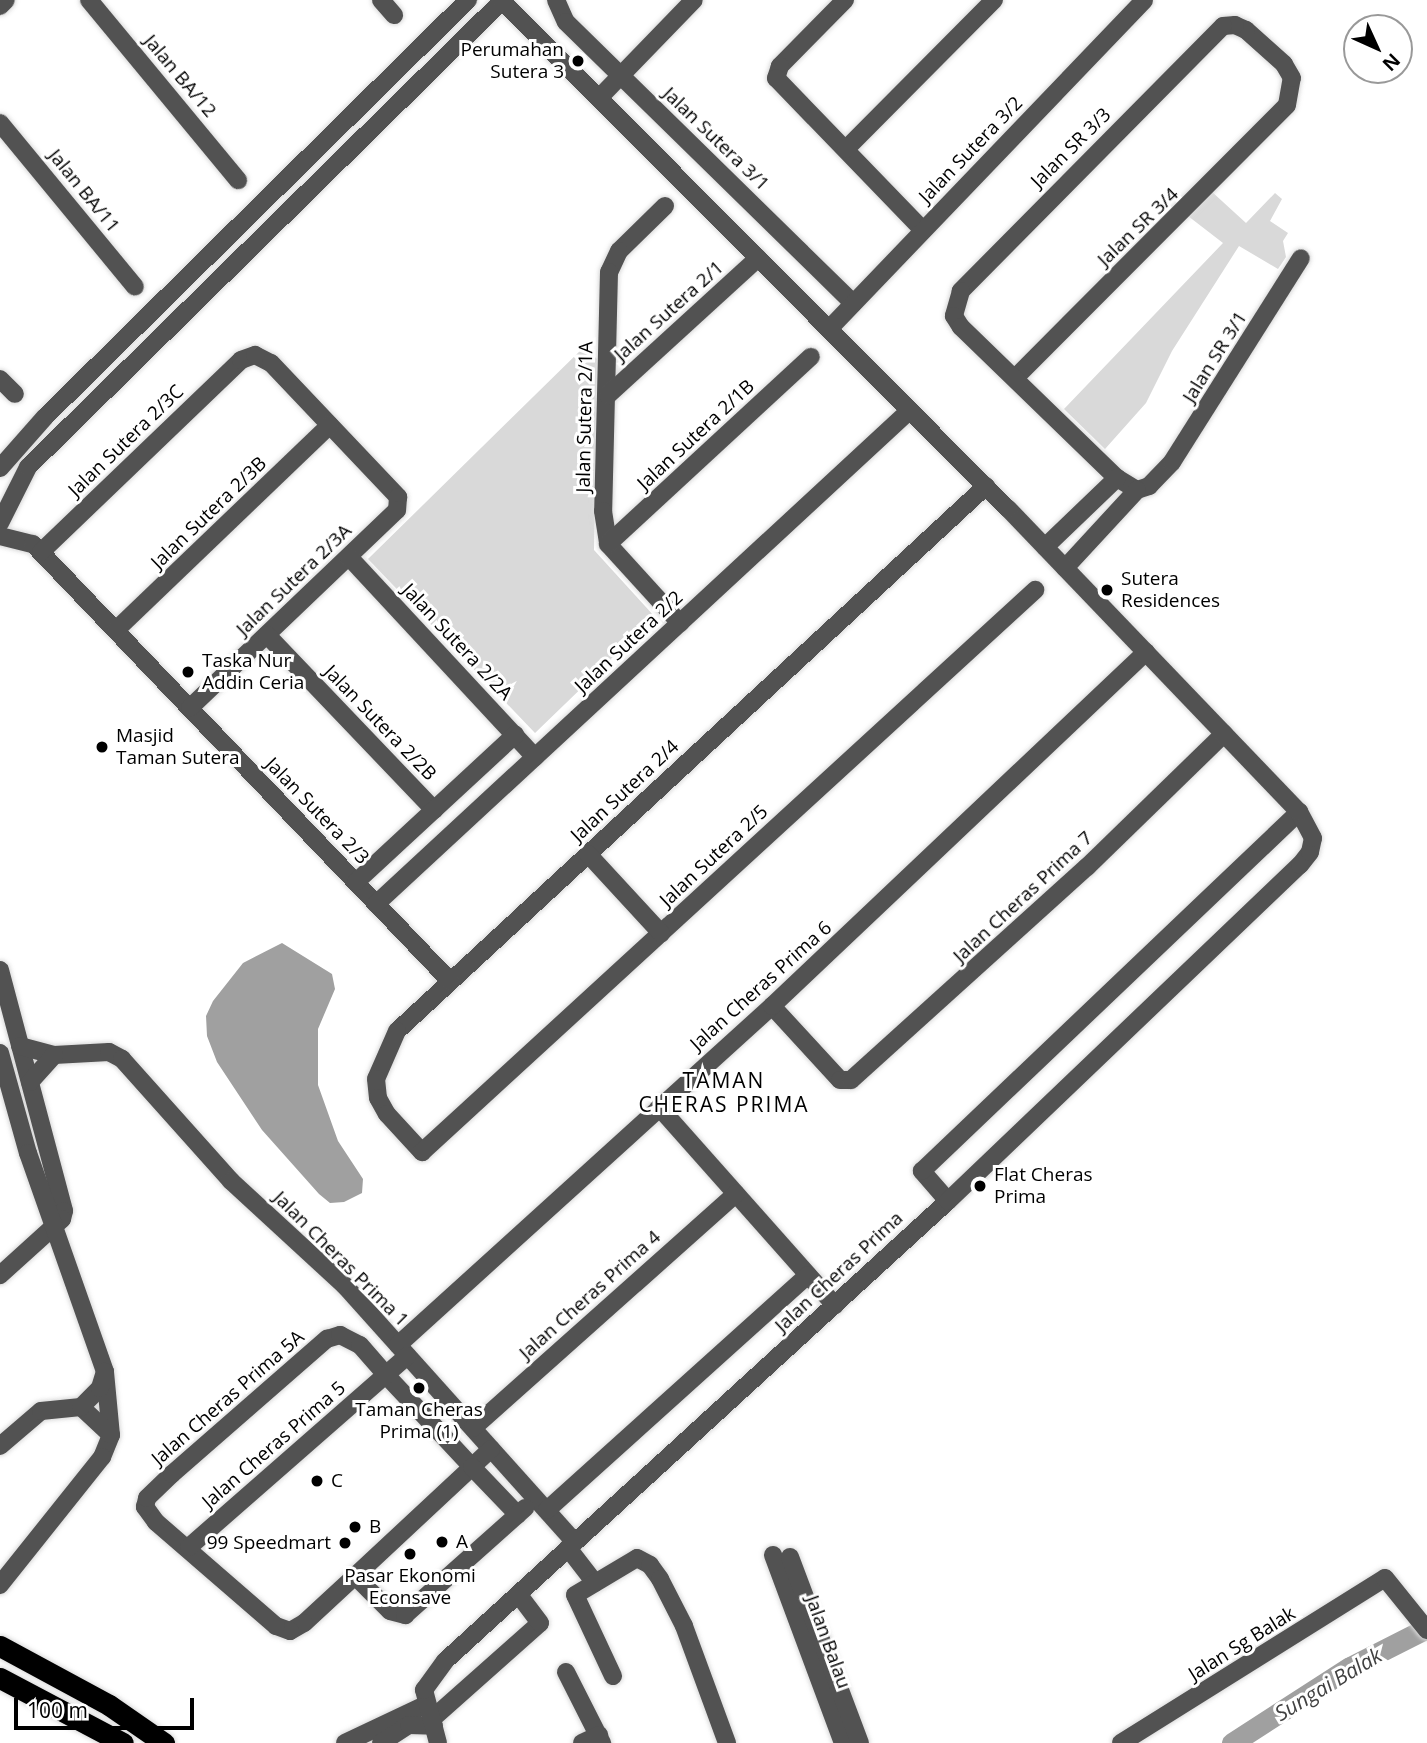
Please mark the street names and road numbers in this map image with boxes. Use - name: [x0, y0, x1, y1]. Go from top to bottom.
- street label: Jalan BA/12: [139, 30, 221, 122]
- street label: Jalan Sutera 3/1: [658, 82, 774, 196]
- street label: Jalan Sutera 3/2: [914, 92, 1028, 208]
- street label: Jalan SR 3/3: [1026, 103, 1116, 193]
- street label: Jalan BA/11: [43, 145, 125, 237]
- street label: Jalan SR 3/4: [1093, 183, 1183, 271]
- street label: Jalan Sutera 2/1: [610, 256, 728, 366]
- street label: Jalan SR 3/1: [1178, 307, 1252, 407]
- street label: Jalan Sutera 2/1A: [572, 341, 598, 493]
- street label: Jalan Sutera 2/1B: [633, 375, 759, 495]
- street label: Jalan Sutera 2/3C: [64, 380, 188, 502]
- street label: Jalan Sutera 2/3B: [147, 452, 271, 574]
- street label: Jalan Sutera 2/3A: [232, 519, 356, 641]
- street label: Jalan Sutera 2/2A: [397, 579, 517, 705]
- street label: Jalan Sutera 2/2: [570, 586, 688, 698]
- street label: Jalan Sutera 2/2B: [319, 661, 441, 785]
- street label: Jalan Sutera 2/4: [566, 735, 684, 847]
- street label: Jalan Sutera 2/3: [260, 753, 374, 869]
- street label: Jalan Sutera 2/5: [655, 800, 773, 912]
- street label: Jalan Cheras Prima 7: [949, 827, 1097, 967]
- street label: Jalan Cheras Prima 6: [686, 917, 836, 1055]
- street label: Jalan Cheras Prima 1: [269, 1187, 413, 1331]
- street label: Jalan Cheras Prima: [770, 1207, 908, 1337]
- street label: Jalan Cheras Prima 4: [515, 1226, 665, 1364]
- street label: Jalan Cheras Prima 5A: [147, 1326, 309, 1470]
- street label: Jalan Cheras Prima 5: [198, 1377, 350, 1513]
- street label: Jalan Balau: [801, 1592, 855, 1692]
- street label: Jalan Sg Balak: [1184, 1602, 1300, 1686]

